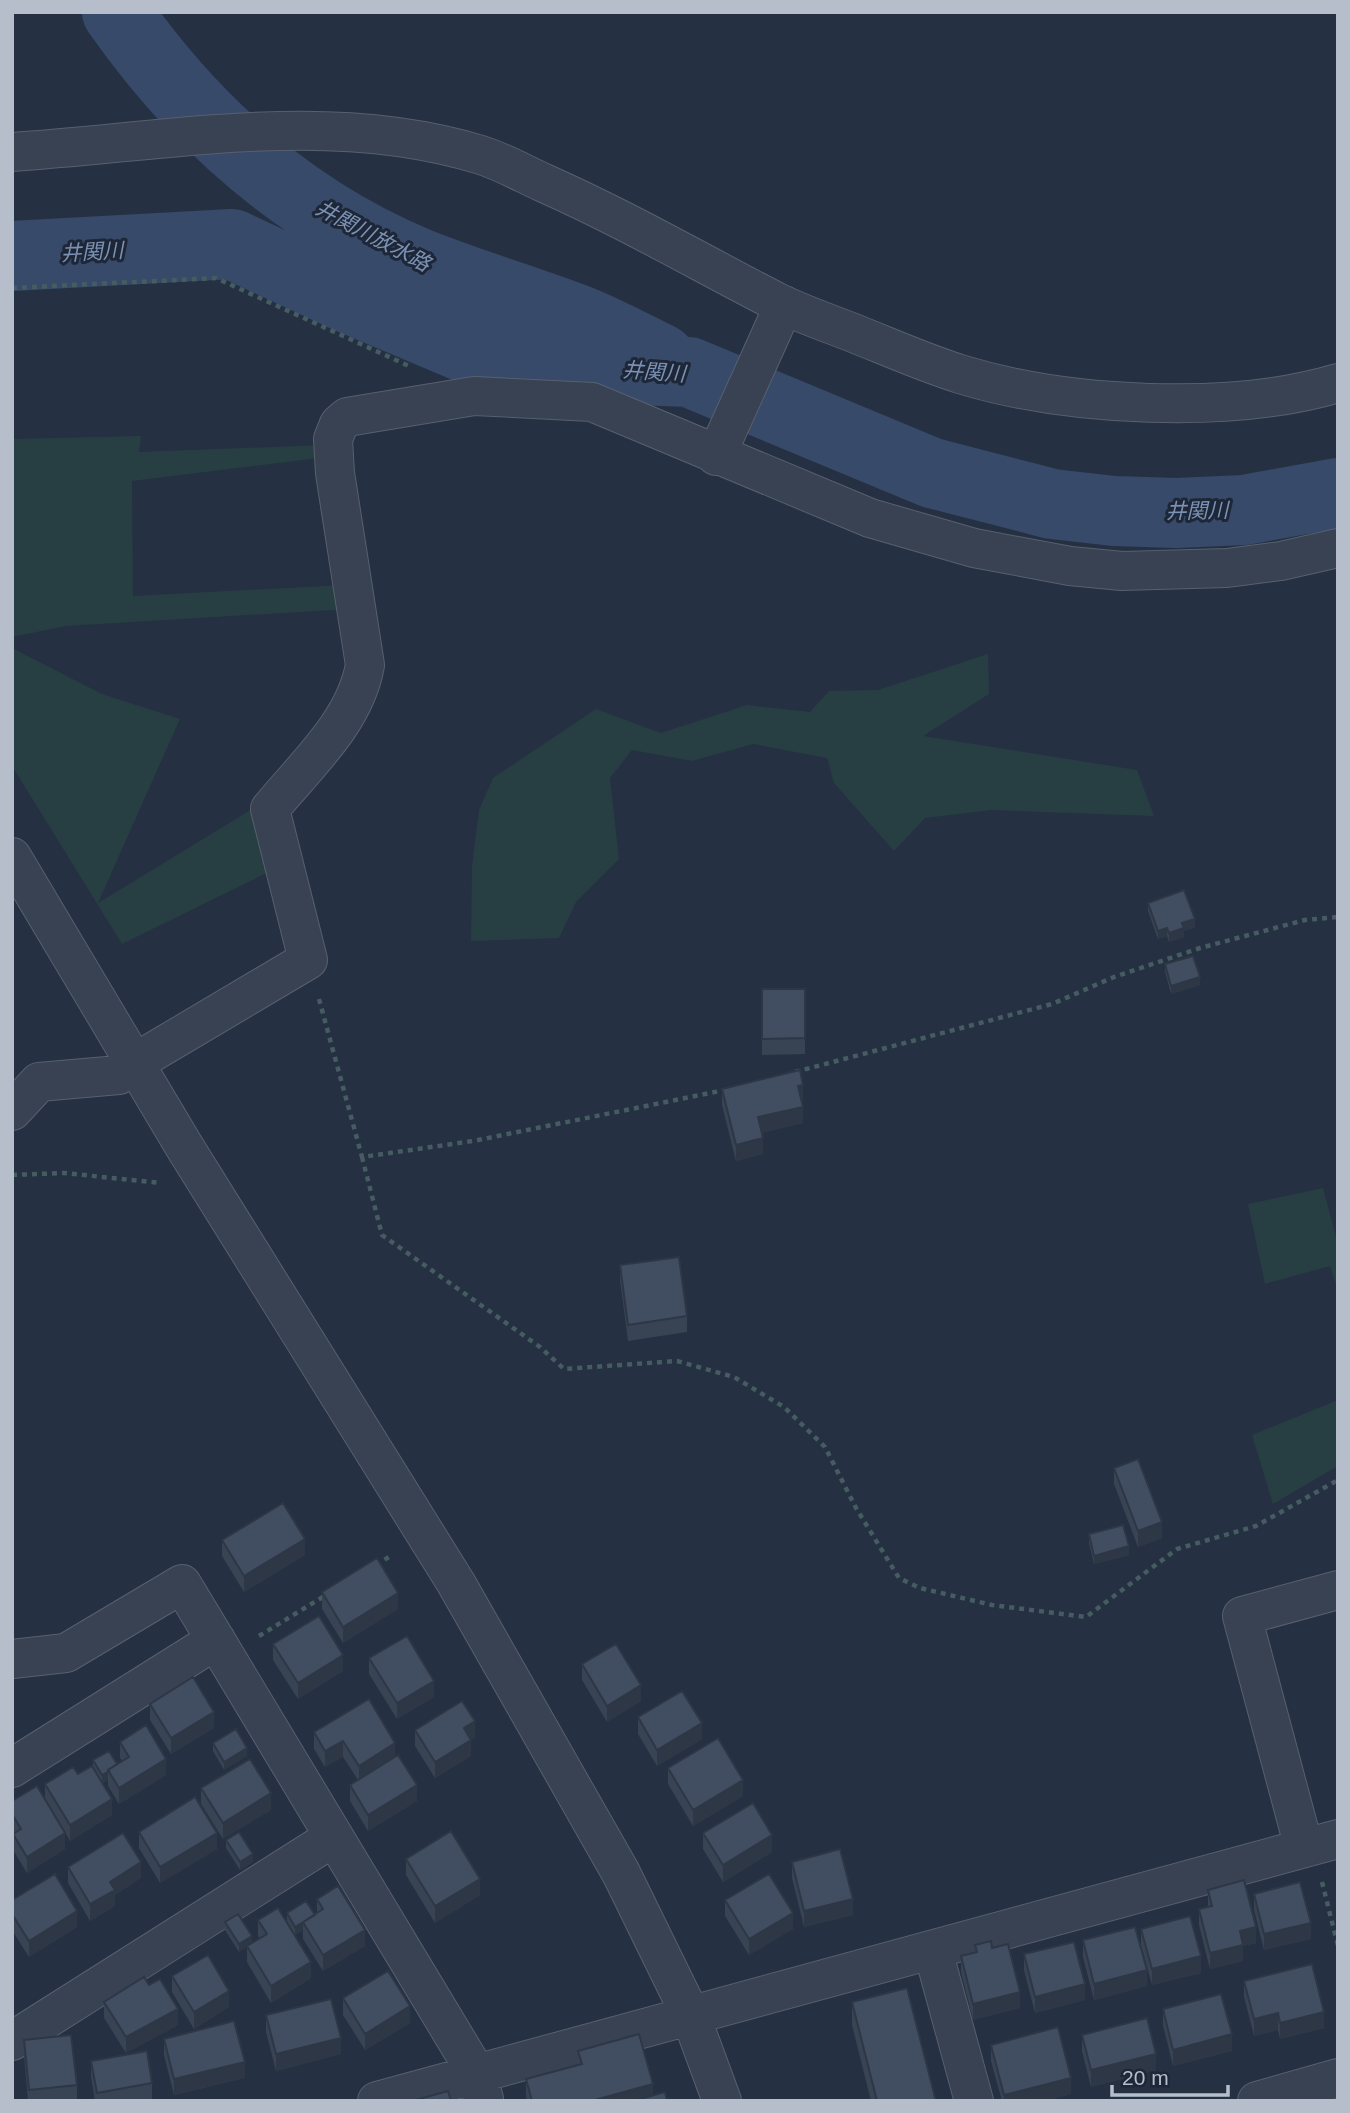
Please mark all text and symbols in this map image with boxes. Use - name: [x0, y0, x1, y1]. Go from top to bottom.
- water label: 井関川放水路: [312, 196, 436, 276]
- water label: 井関川: [60, 238, 126, 265]
- water label: 井関川: [622, 358, 688, 385]
- water label: 井関川: [1165, 498, 1231, 523]
- scale bar: [1112, 2054, 1228, 2098]
- text: 20 m: [1122, 2066, 1169, 2089]

